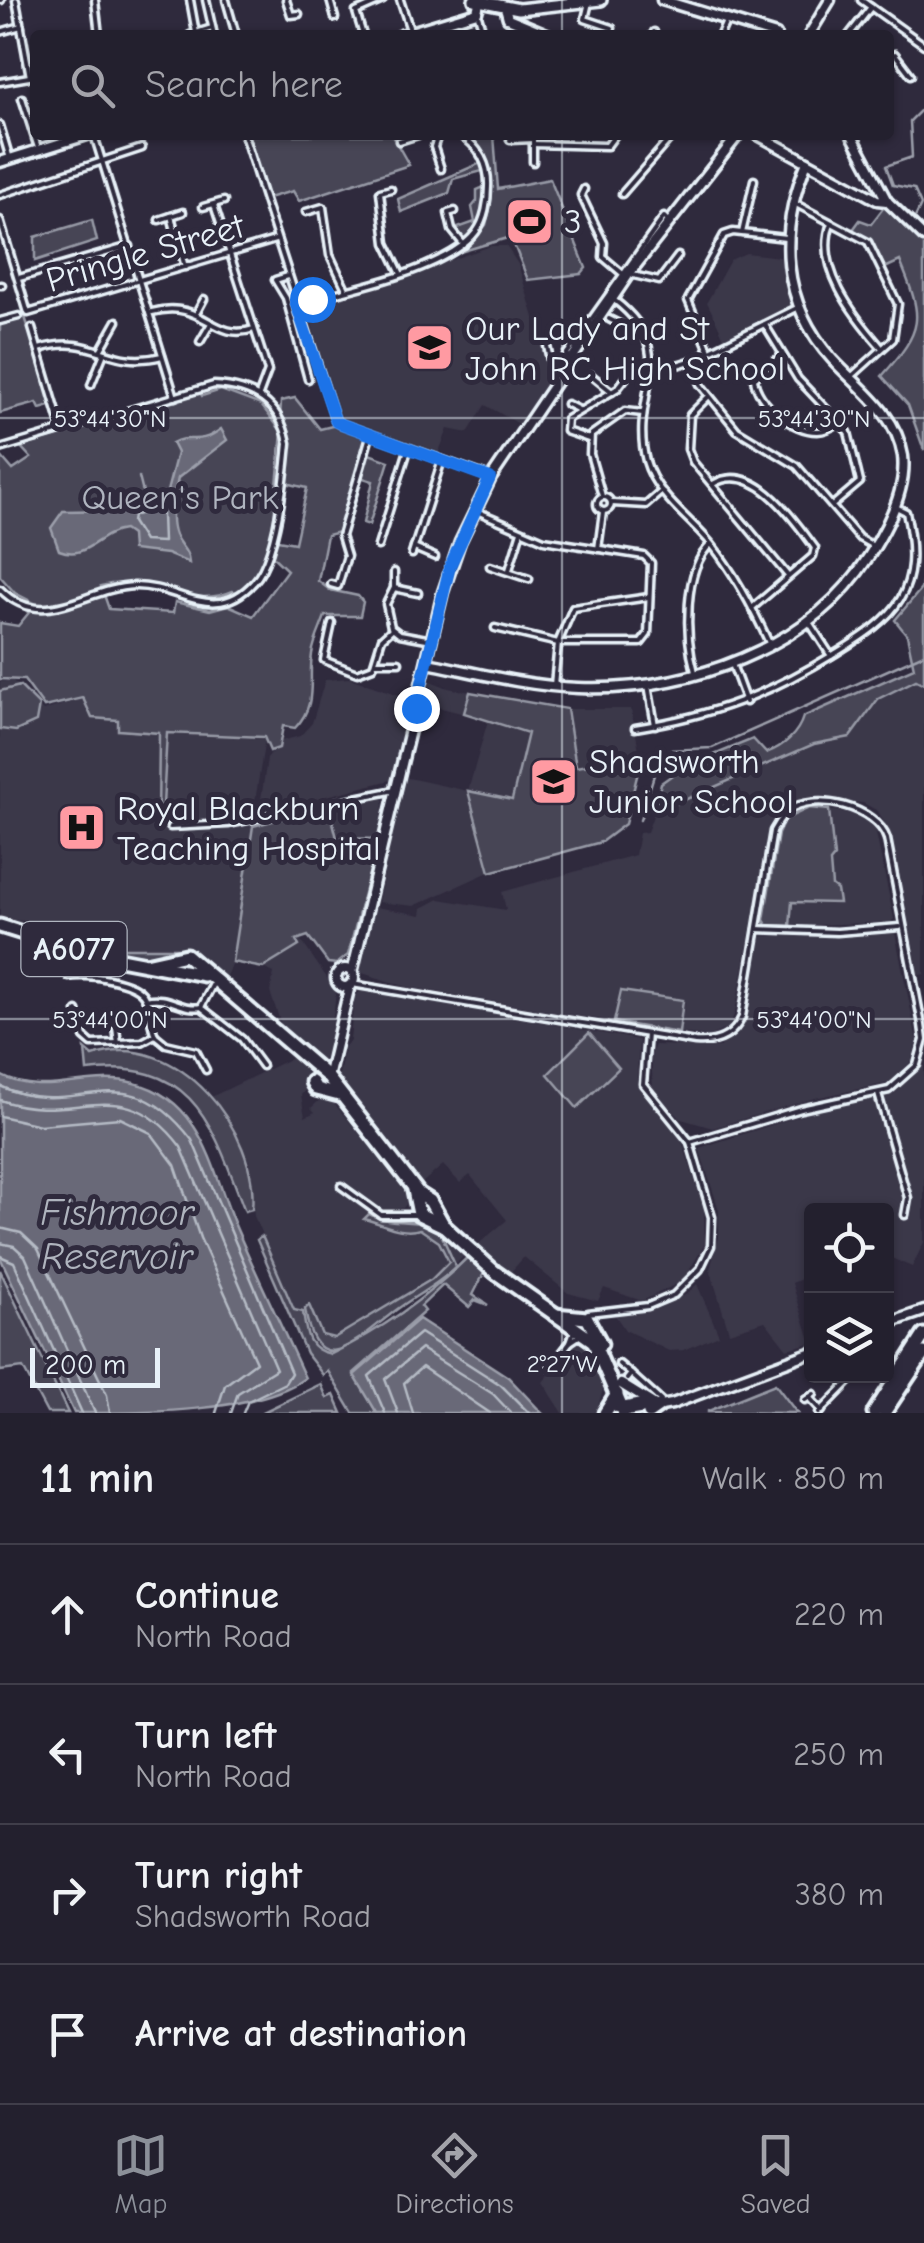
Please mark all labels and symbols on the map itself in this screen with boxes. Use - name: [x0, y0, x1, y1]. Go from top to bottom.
- sports icon: 3: [503, 195, 555, 247]
- place label: 3: [564, 201, 582, 242]
- street label: Pringle Street: [41, 205, 250, 301]
- route start: [290, 277, 336, 323]
- place label: Our Lady and St John RC High School: [465, 308, 785, 389]
- school or university icon: Our Lady and St John RC High School: [404, 322, 456, 374]
- text: 53°44'30"N: [54, 404, 166, 433]
- text: 53°44'30"N: [758, 404, 870, 433]
- park label: Queen's Park: [81, 477, 279, 518]
- route end: [394, 686, 440, 732]
- place label: Shadsworth Junior School: [589, 741, 794, 822]
- school or university icon: Shadsworth Junior School: [528, 755, 580, 807]
- place label: Royal Blackburn Teaching Hospital: [117, 788, 381, 869]
- hospital icon: Royal Blackburn Teaching Hospital: [56, 802, 108, 854]
- road number: A6077: [22, 922, 126, 976]
- text: 53°44'00"N: [52, 1005, 168, 1034]
- text: 53°44'00"N: [756, 1005, 872, 1034]
- water label: Fishmoor Reservoir: [40, 1191, 196, 1279]
- scale bar: [30, 1343, 160, 1388]
- text: 2°27'W: [527, 1349, 598, 1378]

